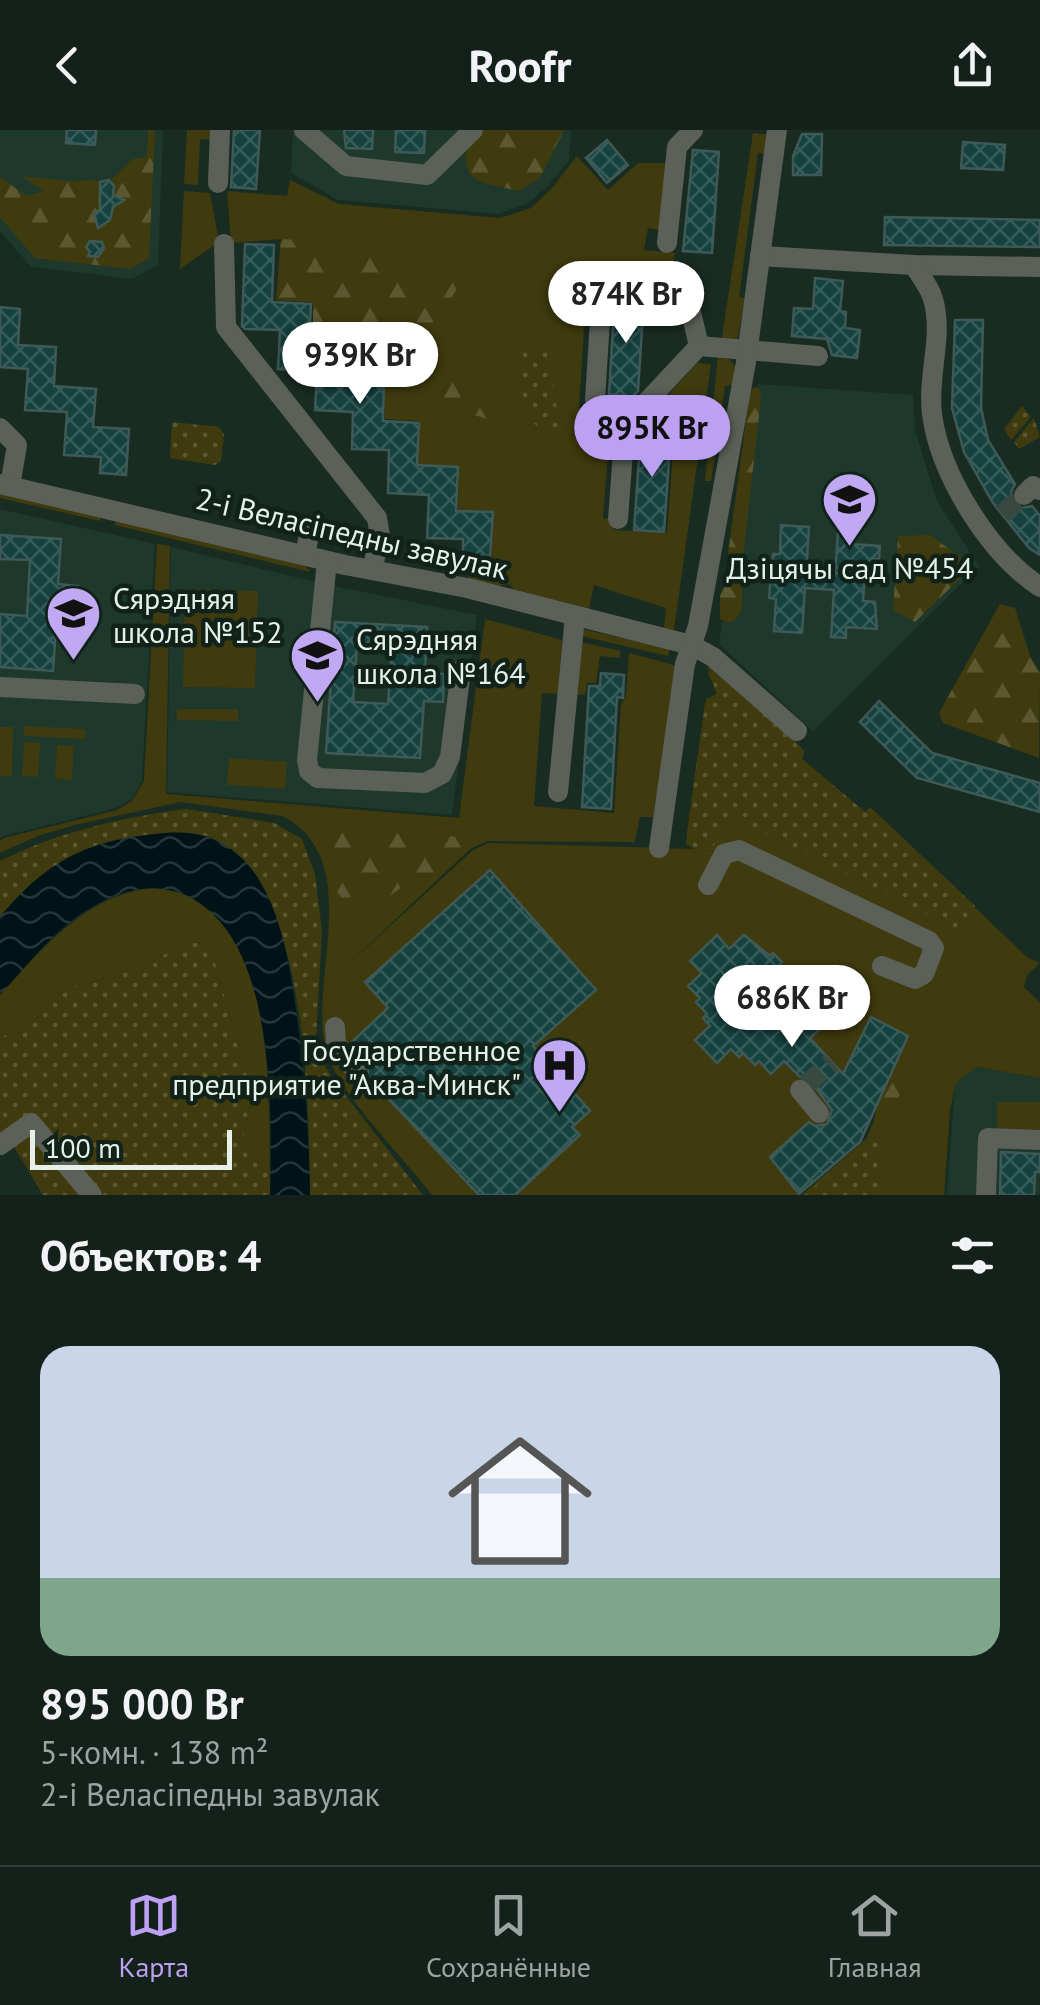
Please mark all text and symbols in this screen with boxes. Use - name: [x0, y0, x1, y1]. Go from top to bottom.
- text: Roofr: [469, 36, 571, 94]
- icon: back: [40, 38, 95, 93]
- icon: share: [945, 38, 1000, 93]
- pin: 874K Br: [534, 261, 718, 346]
- text: 874K Br: [570, 272, 682, 314]
- pin: 939K Br: [268, 322, 452, 407]
- text: 939K Br: [304, 333, 416, 375]
- pin: 895K Br: [560, 395, 744, 480]
- text: 895K Br: [596, 406, 708, 448]
- school or university icon: Дзіцячы сад №454: [820, 469, 880, 548]
- street label: 2-і Веласіпедны завулак: [192, 478, 512, 588]
- place label: Дзіцячы сад №454: [727, 548, 973, 587]
- place label: Сярэдняя школа №152: [113, 578, 283, 651]
- school or university icon: Сярэдняя школа №152: [44, 584, 104, 663]
- place label: Сярэдняя школа №164: [356, 619, 526, 692]
- school or university icon: Сярэдняя школа №164: [287, 625, 347, 704]
- pin: 686K Br: [700, 965, 884, 1050]
- text: 686K Br: [736, 976, 848, 1018]
- place label: Государственное предприятие "Аква-Минск": [172, 1030, 521, 1103]
- hospital icon: Государственное предприятие "Аква-Минск": [530, 1036, 590, 1115]
- scale bar: [30, 1125, 232, 1170]
- text: 100 m: [45, 1129, 121, 1166]
- text: Объектов: 4: [40, 1228, 261, 1283]
- icon: filters: [945, 1228, 1000, 1283]
- icon: home: [430, 1411, 610, 1591]
- text: 895 000 Br: [40, 1676, 244, 1731]
- text: 5-комн. · 138 m²: [40, 1731, 268, 1773]
- text: 2-і Веласіпедны завулак: [40, 1773, 380, 1815]
- tab: Карта: [118, 1888, 189, 1985]
- tab: Сохранённые: [426, 1888, 591, 1985]
- tab: Главная: [828, 1888, 922, 1985]

